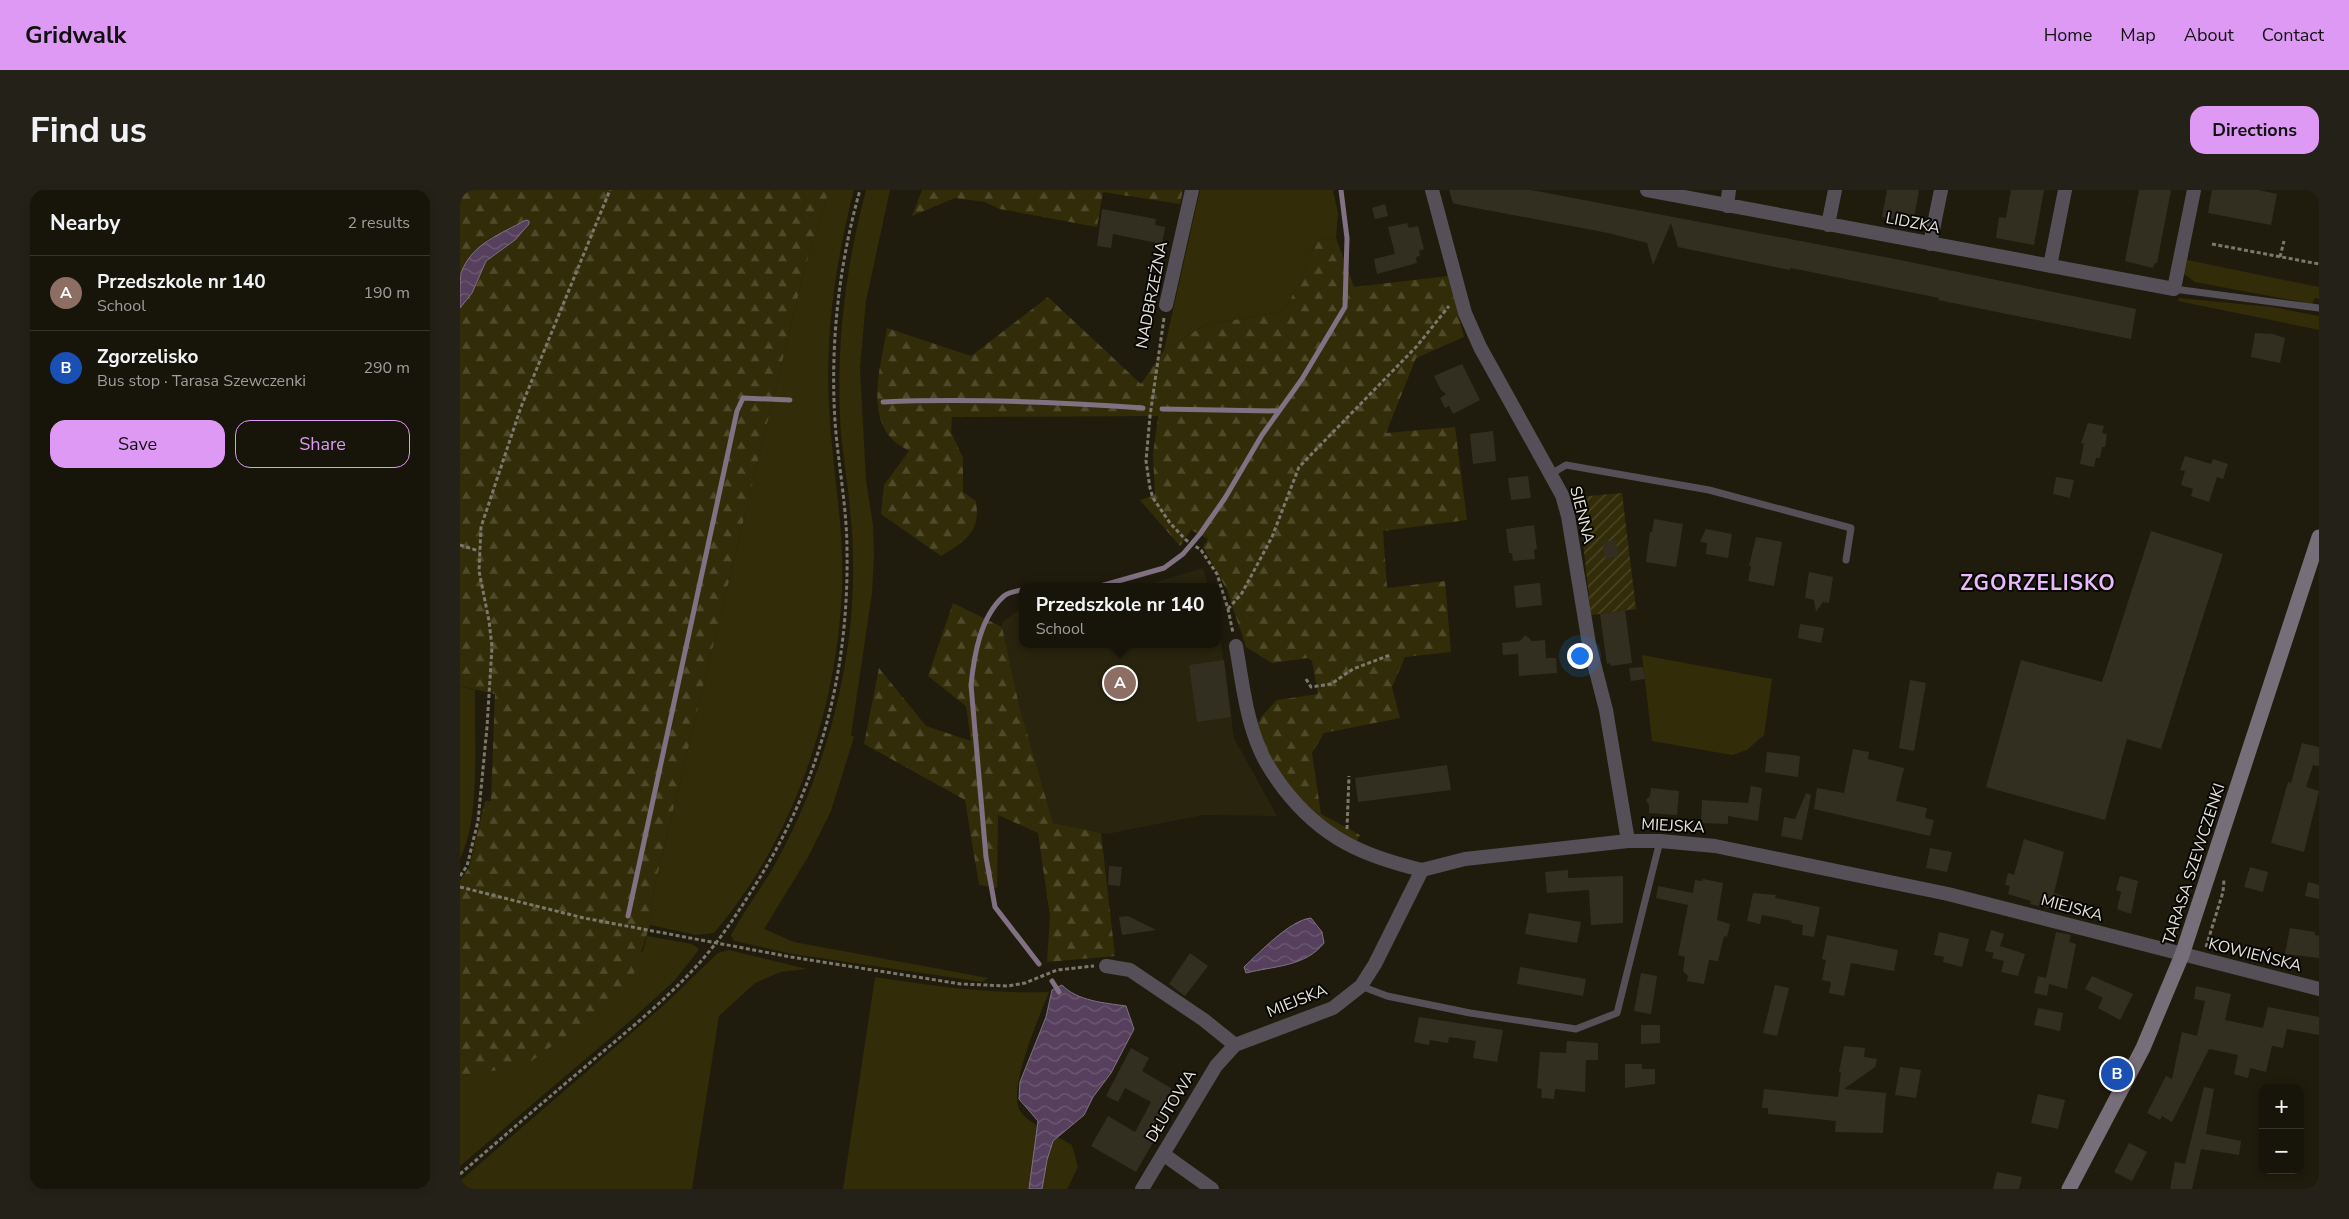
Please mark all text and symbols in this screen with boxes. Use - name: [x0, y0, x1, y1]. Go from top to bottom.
- text: Gridwalk: [25, 19, 126, 51]
- text: Home: [2044, 23, 2092, 47]
- text: Map: [2120, 23, 2156, 47]
- text: About: [2184, 23, 2234, 47]
- text: Contact: [2262, 23, 2324, 47]
- button: Directions: [2190, 106, 2319, 154]
- text: Find us: [30, 107, 147, 154]
- street label: LIDZKA: [1884, 207, 1942, 239]
- text: Nearby: [50, 209, 120, 237]
- text: 2 results: [348, 212, 410, 234]
- street label: NADBRZEŻNA: [1131, 239, 1173, 350]
- text: Przedszkole nr 140: [97, 269, 266, 295]
- text: A: [60, 282, 72, 304]
- text: 190 m: [363, 282, 410, 304]
- text: School: [97, 295, 146, 317]
- text: Zgorzelisko: [97, 344, 198, 370]
- text: B: [60, 357, 72, 379]
- text: 290 m: [363, 357, 410, 379]
- text: Bus stop · Tarasa Szewczenki: [97, 370, 306, 392]
- button: Save: [50, 420, 225, 468]
- button: Share: [235, 420, 410, 468]
- street label: SIENNA: [1564, 484, 1600, 546]
- district label: ZGORZELISKO: [1960, 569, 2116, 597]
- popup: [1019, 583, 1221, 648]
- text: Przedszkole nr 140: [1036, 592, 1204, 618]
- text: School: [1036, 618, 1085, 640]
- your location: [1567, 643, 1593, 669]
- pin: A: [1104, 664, 1136, 702]
- street label: TARASA SZEWCZENKI: [2157, 780, 2231, 948]
- street label: MIEJSKA: [1641, 813, 1706, 839]
- street label: MIEJSKA: [2039, 889, 2106, 927]
- street label: KOWIEŃSKA: [2206, 933, 2304, 977]
- street label: MIEJSKA: [1263, 979, 1331, 1023]
- pin: B: [2101, 1055, 2133, 1093]
- street label: DŁUTOWA: [1141, 1065, 1201, 1146]
- map controls: [2259, 1084, 2304, 1174]
- button: +: [2259, 1084, 2304, 1129]
- button: −: [2259, 1129, 2304, 1174]

